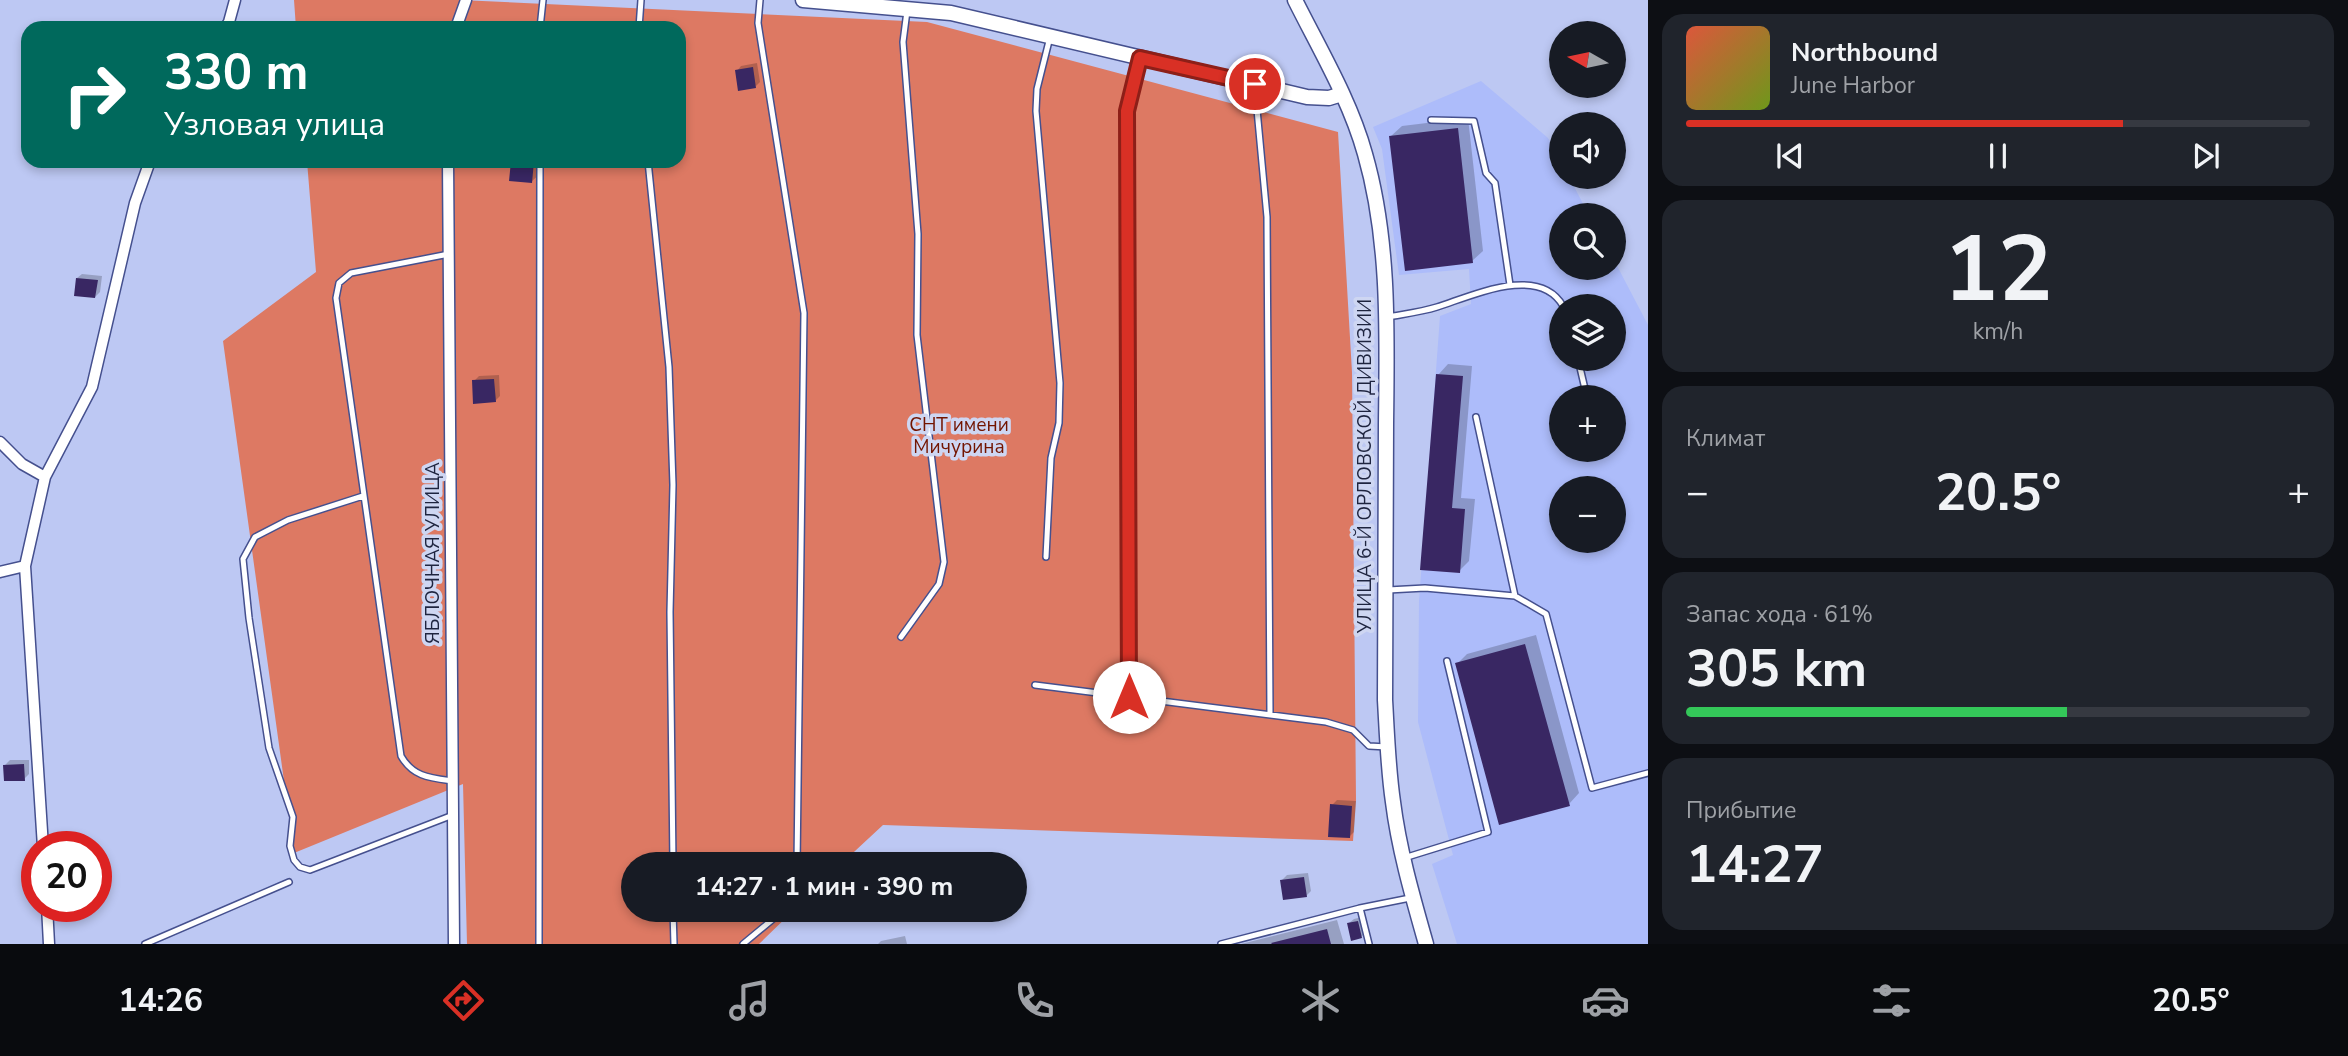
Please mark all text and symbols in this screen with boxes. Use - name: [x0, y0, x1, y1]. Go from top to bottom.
- north arrow: [1549, 21, 1626, 98]
- map controls: [1549, 21, 1626, 553]
- text: Northbound: [1791, 35, 1938, 70]
- text: 330 m: [164, 39, 308, 106]
- icon: right: [49, 49, 140, 140]
- pin: [1225, 54, 1285, 114]
- icon: arrive: [1236, 65, 1274, 103]
- text: June Harbor: [1791, 70, 1915, 101]
- text: Узловая улица: [164, 103, 385, 146]
- button: sound: [1549, 112, 1626, 189]
- icon: previous: [1771, 137, 1809, 175]
- icon: pause: [1979, 137, 2017, 175]
- icon: next: [2187, 137, 2225, 175]
- button: search: [1549, 203, 1626, 280]
- text: 12: [1943, 208, 2053, 332]
- button: layers: [1549, 294, 1626, 371]
- street label: УЛИЦА 6-Й ОРЛОВСКОЙ ДИВИЗИИ: [1352, 299, 1378, 634]
- text: km/h: [1973, 316, 2023, 347]
- button: +: [1549, 385, 1626, 462]
- park label: СНТ имени Мичурина: [909, 412, 1009, 460]
- text: Климат: [1686, 423, 1765, 454]
- text: 20.5°: [1935, 457, 2061, 528]
- street label: ЯБЛОЧНАЯ УЛИЦА: [420, 462, 446, 644]
- text: −: [1686, 467, 1709, 518]
- text: +: [2287, 467, 2310, 518]
- button: −: [1549, 476, 1626, 553]
- text: Запас хода · 61%: [1686, 599, 1873, 630]
- text: 305 km: [1686, 633, 1867, 704]
- position arrow: [1092, 660, 1166, 734]
- text: Прибытие: [1686, 795, 1796, 826]
- text: 14:27: [1686, 829, 1824, 900]
- speed limit sign: 20: [21, 831, 112, 922]
- text: 14:27 · 1 мин · 390 m: [695, 869, 953, 904]
- icon: directions: [439, 976, 488, 1025]
- icon: music: [725, 976, 774, 1025]
- icon: phone: [1010, 976, 1059, 1025]
- icon: climate: [1296, 976, 1345, 1025]
- icon: car: [1581, 976, 1630, 1025]
- icon: filters: [1867, 976, 1916, 1025]
- text: 14:26: [118, 979, 203, 1022]
- text: 20.5°: [2152, 979, 2230, 1022]

